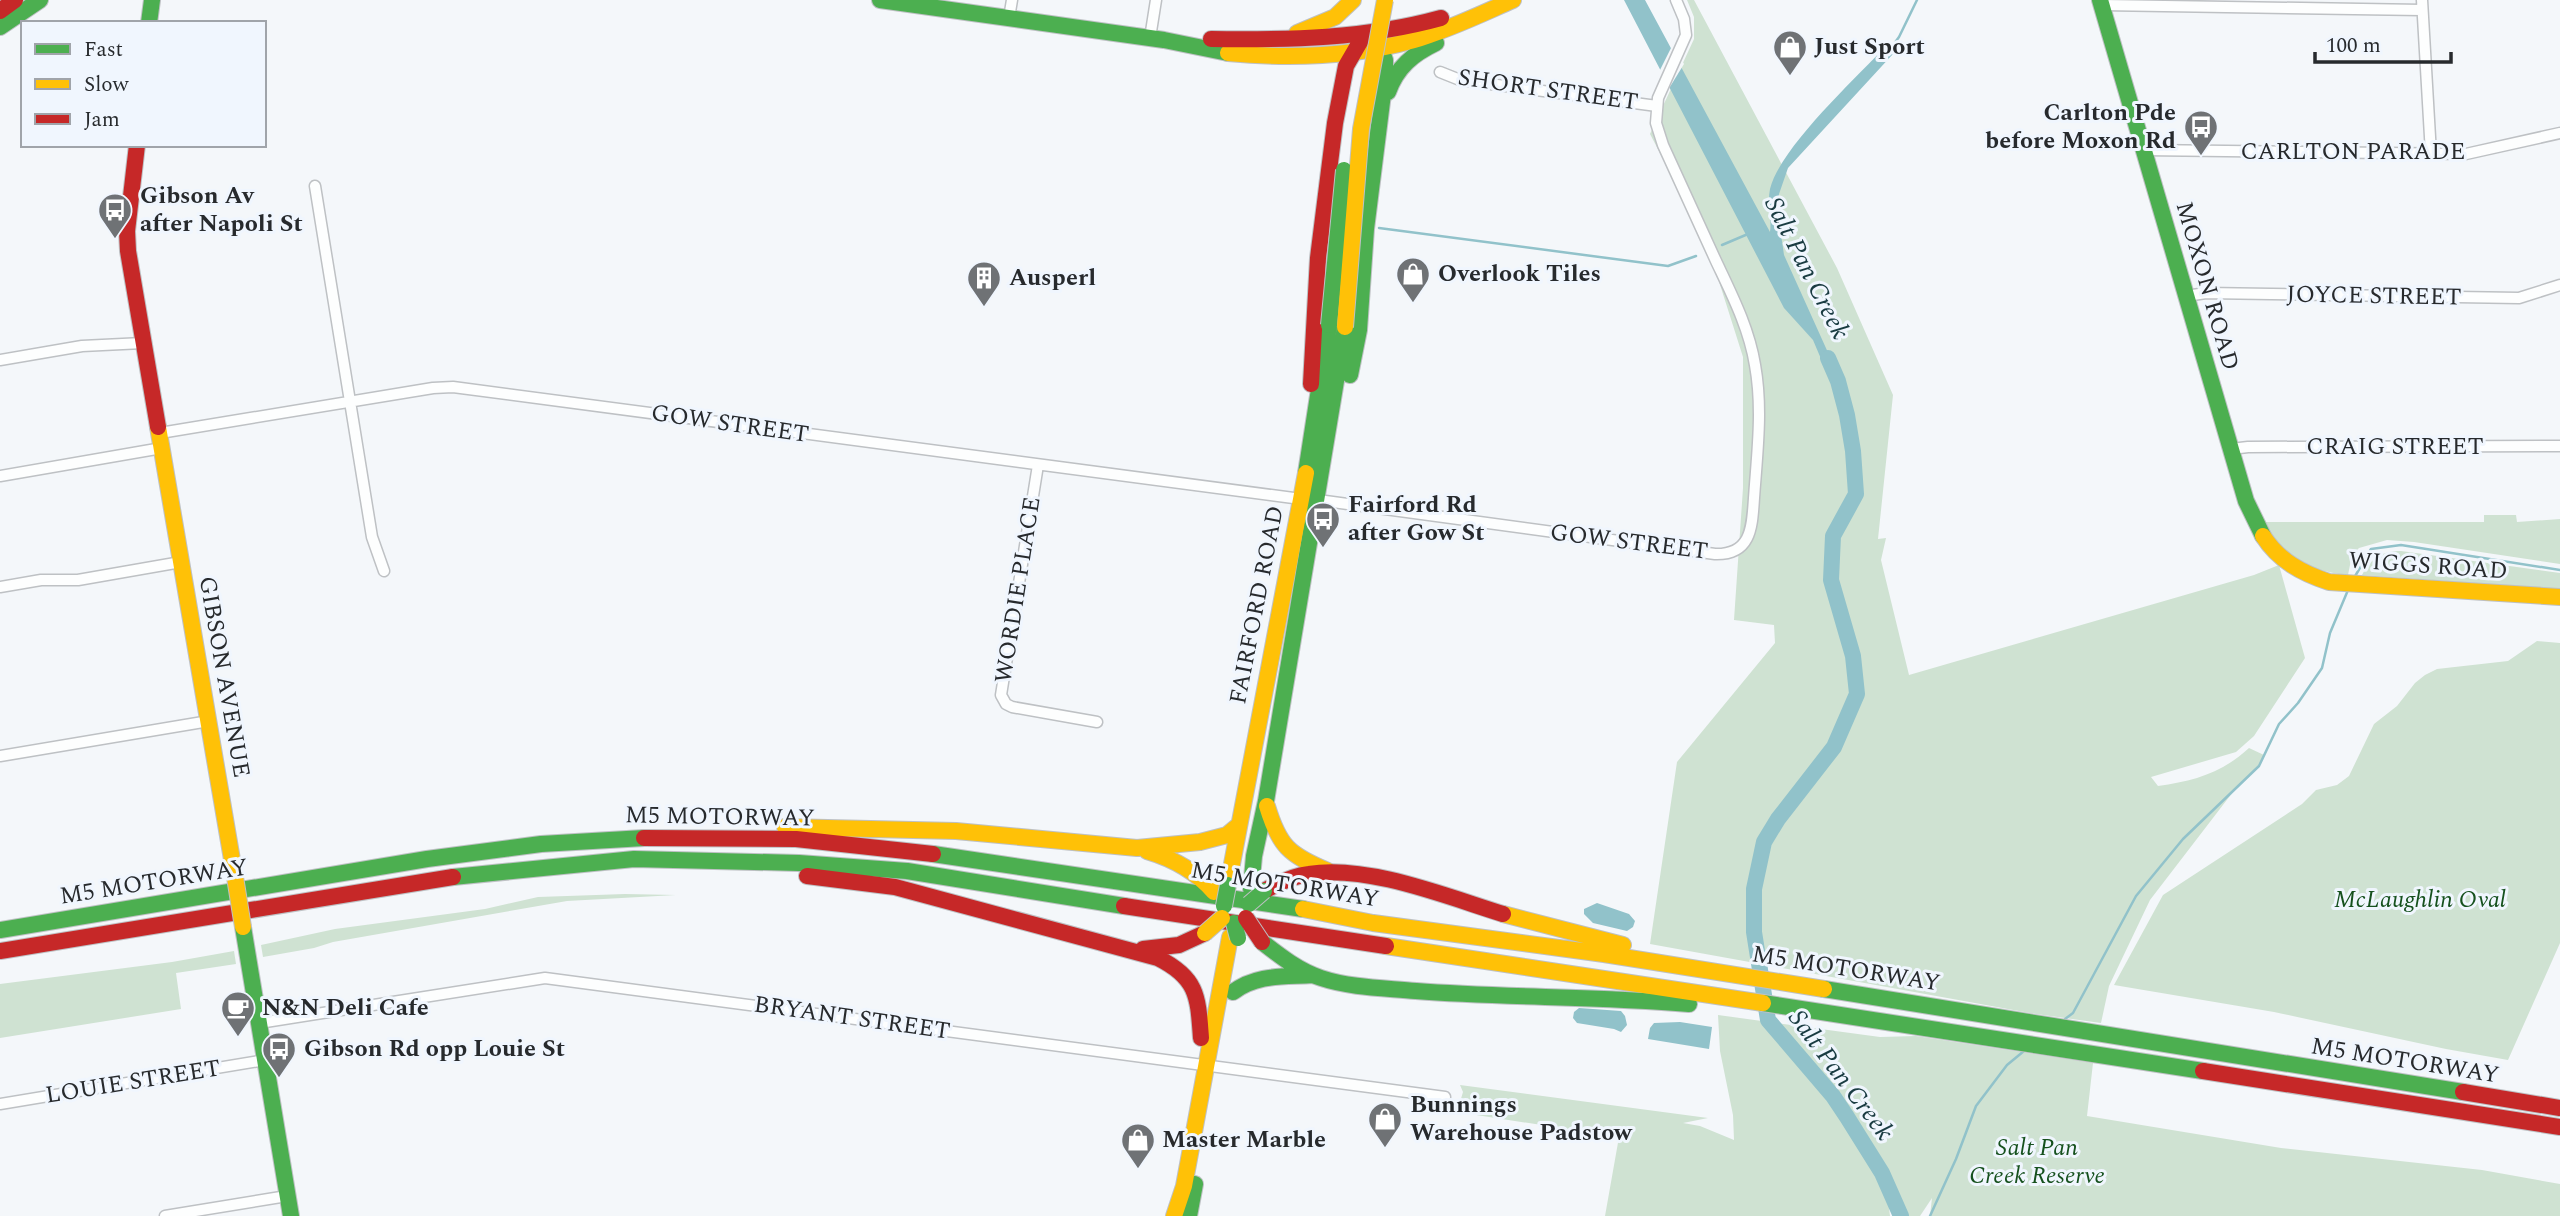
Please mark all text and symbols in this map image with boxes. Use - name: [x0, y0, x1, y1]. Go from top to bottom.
- legend: [21, 21, 266, 147]
- scale bar: [2315, 21, 2452, 65]
- shop icon: Just Sport: [1771, 28, 1809, 77]
- place label: Just Sport: [1814, 29, 1925, 65]
- text: 100 m: [2326, 30, 2381, 62]
- text: Fast: [84, 34, 123, 66]
- street label: SHORT STREET: [1456, 60, 1640, 120]
- text: Slow: [84, 69, 130, 101]
- place label: Carlton Pde before Moxon Rd: [1985, 95, 2176, 159]
- text: Jam: [84, 104, 120, 136]
- bus stop icon: Carlton Pde before Moxon Rd: [2182, 108, 2220, 157]
- street label: CARLTON PARADE: [2241, 134, 2466, 170]
- place label: Gibson Av after Napoli St: [140, 178, 303, 242]
- water label: Salt Pan Creek: [1754, 189, 1860, 347]
- bus stop icon: Gibson Av after Napoli St: [96, 191, 134, 240]
- street label: MOXON ROAD: [2166, 197, 2248, 375]
- shop icon: Overlook Tiles: [1394, 255, 1432, 304]
- place label: Overlook Tiles: [1438, 256, 1601, 292]
- building icon: Ausperl: [965, 259, 1003, 308]
- place label: Ausperl: [1009, 260, 1096, 296]
- street label: JOYCE STREET: [2286, 276, 2462, 316]
- street label: GOW STREET: [649, 395, 811, 453]
- street label: CRAIG STREET: [2306, 429, 2484, 465]
- place label: Fairford Rd after Gow St: [1348, 487, 1485, 551]
- street label: WORDIE PLACE: [985, 494, 1051, 686]
- bus stop icon: Fairford Rd after Gow St: [1304, 500, 1342, 549]
- street label: FAIRFORD ROAD: [1220, 503, 1294, 707]
- street label: GOW STREET: [1548, 514, 1710, 570]
- street label: WIGGS ROAD: [2347, 542, 2509, 590]
- street label: GIBSON AVENUE: [189, 573, 259, 781]
- street label: M5 MOTORWAY: [625, 797, 815, 837]
- street label: M5 MOTORWAY: [57, 849, 251, 915]
- street label: M5 MOTORWAY: [1188, 852, 1382, 918]
- park label: McLaughlin Oval: [2334, 882, 2506, 918]
- street label: M5 MOTORWAY: [1749, 936, 1943, 1002]
- street label: BRYANT STREET: [752, 986, 952, 1050]
- cafe icon: N&N Deli Cafe: [219, 989, 257, 1038]
- place label: N&N Deli Cafe: [262, 990, 429, 1026]
- water label: Salt Pan Creek: [1778, 1001, 1904, 1149]
- street label: M5 MOTORWAY: [2308, 1028, 2502, 1094]
- bus stop icon: Gibson Rd opp Louie St: [260, 1030, 298, 1079]
- place label: Gibson Rd opp Louie St: [304, 1031, 565, 1067]
- street label: LOUIE STREET: [43, 1050, 223, 1114]
- place label: Bunnings Warehouse Padstow: [1410, 1087, 1633, 1151]
- shop icon: Bunnings Warehouse Padstow: [1366, 1100, 1404, 1149]
- shop icon: Master Marble: [1119, 1121, 1157, 1170]
- place label: Master Marble: [1162, 1122, 1326, 1158]
- park label: Salt Pan Creek Reserve: [1969, 1130, 2105, 1194]

